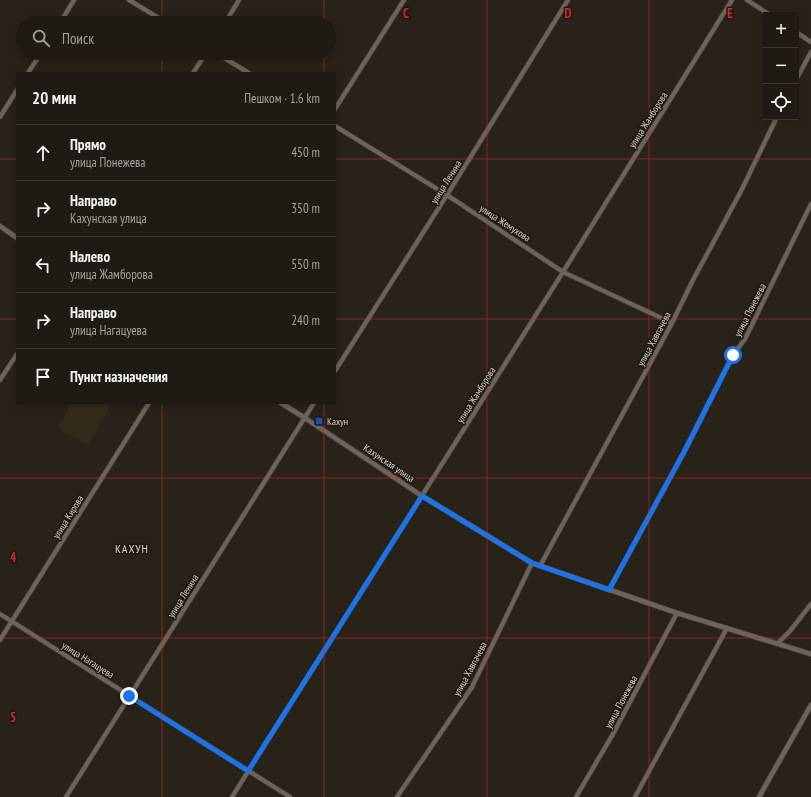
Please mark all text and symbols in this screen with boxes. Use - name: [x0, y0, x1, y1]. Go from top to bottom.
- text: C: [403, 5, 409, 22]
- text: D: [565, 5, 572, 22]
- text: E: [727, 5, 733, 22]
- map controls: [763, 12, 799, 120]
- button: +: [763, 12, 799, 48]
- search box: [16, 16, 336, 60]
- icon: search: [30, 27, 52, 49]
- text: Поиск: [62, 29, 94, 48]
- button: −: [763, 48, 799, 84]
- button: locate: [763, 84, 799, 120]
- text: 20 мин: [32, 87, 76, 109]
- text: Пешком · 1.6 km: [244, 90, 320, 107]
- street label: улица Жамборова: [626, 90, 670, 150]
- text: Прямо: [70, 135, 106, 154]
- icon: ahead: [32, 142, 54, 164]
- text: 450 m: [291, 144, 320, 161]
- text: улица Понежева: [70, 154, 146, 171]
- street label: улица Ленина: [428, 158, 464, 206]
- text: Направо: [70, 191, 117, 210]
- icon: right: [32, 198, 54, 220]
- text: 350 m: [291, 200, 320, 217]
- street label: улица Жемухова: [477, 202, 533, 244]
- text: Кахунская улица: [70, 210, 147, 227]
- text: Налево: [70, 247, 110, 266]
- icon: left: [32, 254, 54, 276]
- text: 550 m: [291, 256, 320, 273]
- text: улица Жамборова: [70, 266, 153, 283]
- street label: улица Понежева: [731, 281, 769, 339]
- text: Направо: [70, 303, 117, 322]
- icon: right: [32, 310, 54, 332]
- street label: улица Хавпачева: [634, 310, 674, 368]
- text: 240 m: [291, 312, 320, 329]
- text: улица Нагацуева: [70, 322, 147, 339]
- route start: [724, 346, 742, 364]
- street label: улица Жамборова: [454, 365, 498, 425]
- icon: arrive: [32, 366, 54, 388]
- text: Пункт назначения: [70, 367, 168, 386]
- place label: Кахун: [327, 415, 348, 428]
- marker: Кахун: [314, 416, 324, 426]
- street label: Кахунская улица: [361, 441, 417, 485]
- street label: улица Кирова: [50, 493, 86, 541]
- district label: КАХУН: [115, 541, 149, 556]
- text: 4: [10, 549, 17, 566]
- street label: улица Ленина: [165, 572, 201, 620]
- street label: улица Нагацуева: [59, 639, 117, 681]
- street label: улица Хавпачева: [450, 640, 490, 698]
- street label: улица Понежева: [602, 673, 640, 731]
- route end: [120, 687, 138, 705]
- text: 5: [10, 709, 16, 726]

